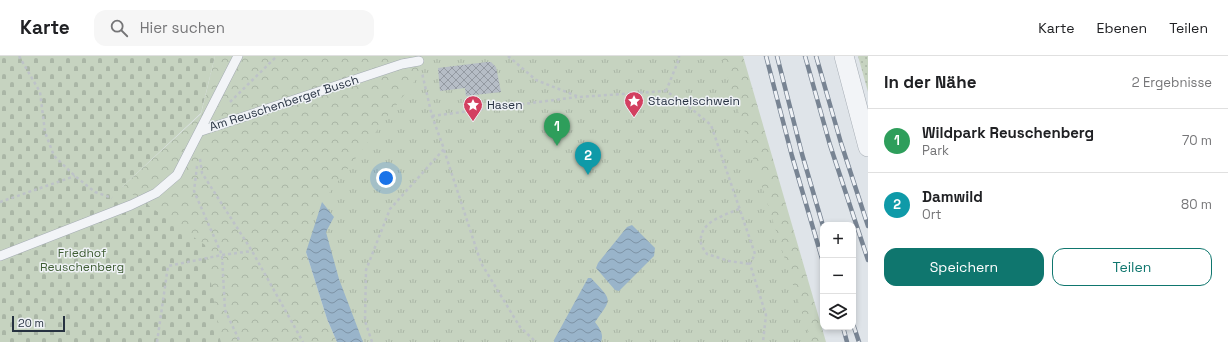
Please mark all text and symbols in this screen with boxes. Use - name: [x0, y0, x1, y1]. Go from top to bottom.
- search box: [94, 10, 374, 46]
- text: Karte: [20, 15, 70, 40]
- icon: search: [108, 17, 130, 39]
- text: Hier suchen: [140, 18, 225, 37]
- text: Karte: [1038, 19, 1075, 37]
- text: Ebenen: [1097, 19, 1147, 37]
- text: Teilen: [1169, 19, 1208, 37]
- street label: Am Reuschenberger Busch: [207, 71, 361, 135]
- text: In der Nähe: [884, 71, 976, 93]
- text: 2 Ergebnisse: [1132, 74, 1212, 91]
- place icon: Stachelschwein: [623, 90, 645, 118]
- place label: Stachelschwein: [648, 93, 740, 109]
- place icon: Hasen: [462, 94, 484, 122]
- place label: Hasen: [487, 97, 523, 113]
- pin: 1: [544, 113, 570, 146]
- text: Wildpark Reuschenberg: [922, 123, 1094, 142]
- text: 1: [894, 132, 900, 149]
- text: 70 m: [1182, 132, 1212, 149]
- pin: 2: [575, 142, 601, 175]
- text: Park: [922, 142, 949, 159]
- your location: [376, 168, 396, 188]
- text: Damwild: [922, 187, 983, 206]
- text: 2: [893, 196, 901, 213]
- text: 80 m: [1181, 196, 1212, 213]
- text: Ort: [922, 206, 942, 223]
- map controls: [820, 222, 856, 330]
- button: +: [820, 222, 856, 258]
- park label: Friedhof Reuschenberg: [40, 245, 124, 275]
- button: Speichern: [884, 248, 1044, 286]
- button: Teilen: [1052, 248, 1212, 286]
- button: −: [820, 258, 856, 294]
- button: layers: [820, 294, 856, 330]
- scale bar: [12, 314, 65, 333]
- text: 20 m: [18, 316, 44, 330]

